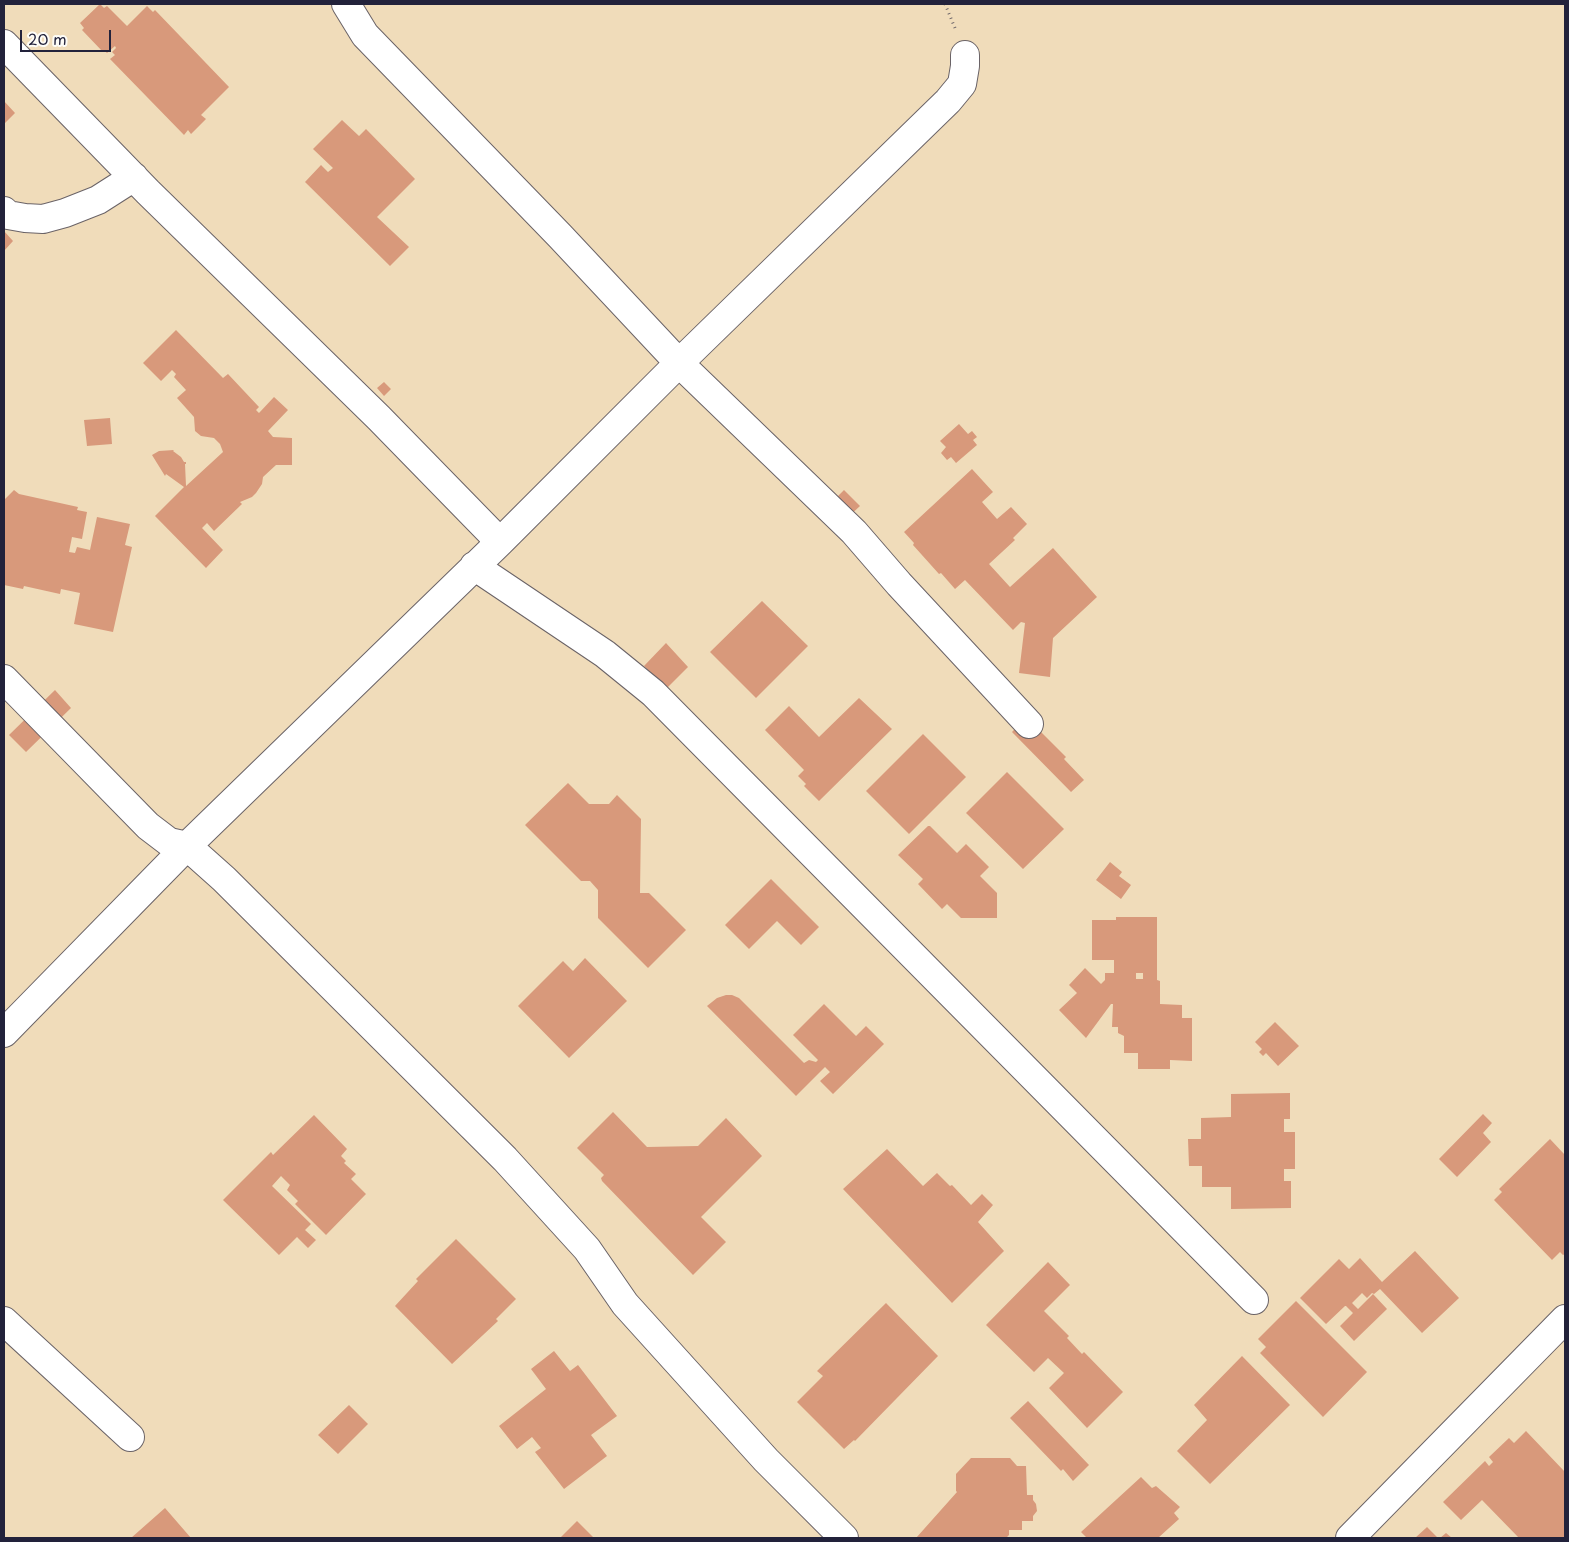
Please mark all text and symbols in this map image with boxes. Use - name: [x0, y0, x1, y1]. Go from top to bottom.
- scale bar: [22, 20, 114, 52]
- text: 20 m: [28, 27, 67, 50]

